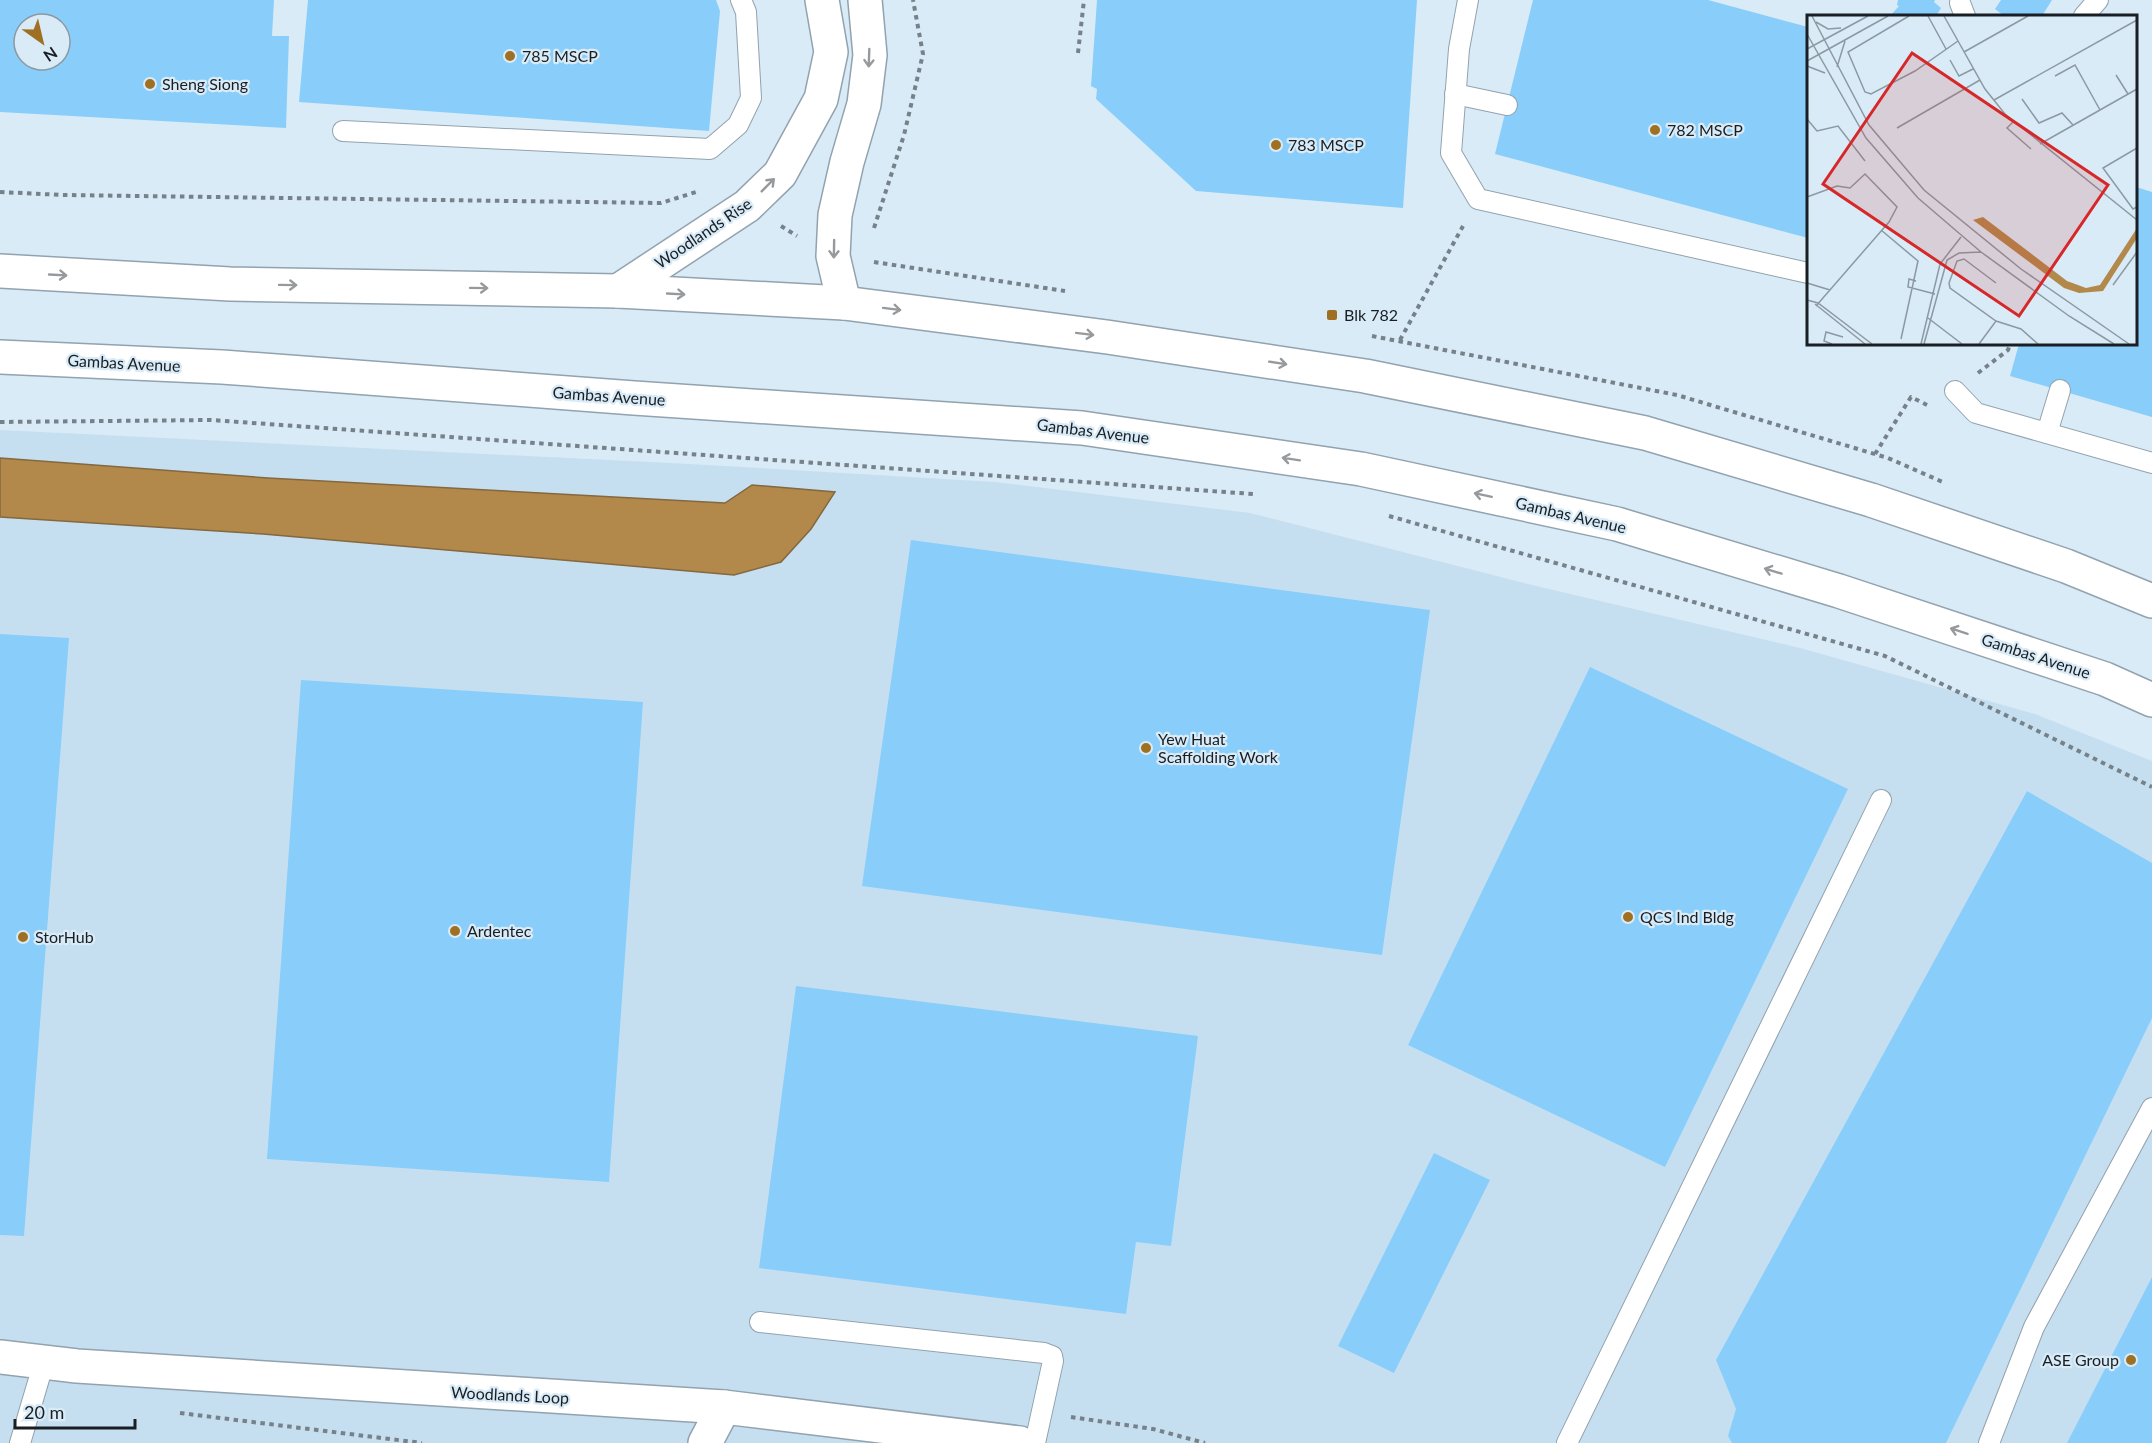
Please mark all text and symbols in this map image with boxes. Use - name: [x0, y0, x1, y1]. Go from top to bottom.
- north arrow: [12, 12, 72, 72]
- inset map: [1807, 15, 2137, 345]
- text: N: [40, 44, 61, 66]
- place label: 785 MSCP: [522, 46, 598, 65]
- one-way arrow: [863, 48, 874, 68]
- marker: 785 MSCP: [503, 49, 517, 63]
- place label: Sheng Siong: [162, 74, 248, 93]
- marker: Sheng Siong: [143, 77, 157, 91]
- place label: 782 MSCP: [1667, 120, 1743, 139]
- marker: 782 MSCP: [1648, 123, 1662, 137]
- place label: 783 MSCP: [1288, 135, 1364, 154]
- marker: 783 MSCP: [1269, 138, 1283, 152]
- one-way arrow: [761, 177, 776, 192]
- street label: Woodlands Rise: [651, 193, 755, 272]
- one-way arrow: [828, 239, 840, 258]
- one-way arrow: [48, 269, 68, 280]
- one-way arrow: [278, 279, 298, 291]
- one-way arrow: [469, 282, 489, 294]
- one-way arrow: [666, 288, 686, 299]
- one-way arrow: [881, 304, 901, 315]
- place label: Blk 782: [1344, 305, 1398, 324]
- marker: Blk 782: [1325, 308, 1339, 322]
- one-way arrow: [1075, 329, 1094, 340]
- street label: Gambas Avenue: [67, 350, 181, 375]
- one-way arrow: [1267, 358, 1287, 369]
- street label: Gambas Avenue: [552, 382, 666, 409]
- street label: Gambas Avenue: [1036, 414, 1150, 447]
- one-way arrow: [1282, 453, 1302, 464]
- one-way arrow: [1474, 489, 1493, 501]
- street label: Gambas Avenue: [1514, 493, 1628, 536]
- one-way arrow: [1764, 565, 1783, 576]
- one-way arrow: [1950, 624, 1969, 635]
- street label: Gambas Avenue: [1979, 629, 2093, 682]
- place label: Yew Huat Scaffolding Work: [1158, 729, 1279, 766]
- marker: Yew Huat Scaffolding Work: [1139, 741, 1153, 755]
- place label: QCS Ind Bldg: [1640, 907, 1734, 926]
- marker: QCS Ind Bldg: [1621, 910, 1635, 924]
- place label: Ardentec: [467, 921, 532, 940]
- marker: Ardentec: [448, 924, 462, 938]
- place label: StorHub: [35, 927, 94, 946]
- marker: StorHub: [16, 930, 30, 944]
- place label: ASE Group: [2042, 1350, 2119, 1369]
- marker: ASE Group: [2124, 1353, 2138, 1367]
- street label: Woodlands Loop: [451, 1382, 570, 1407]
- scale bar: [15, 1392, 135, 1430]
- text: 20 m: [24, 1401, 64, 1423]

